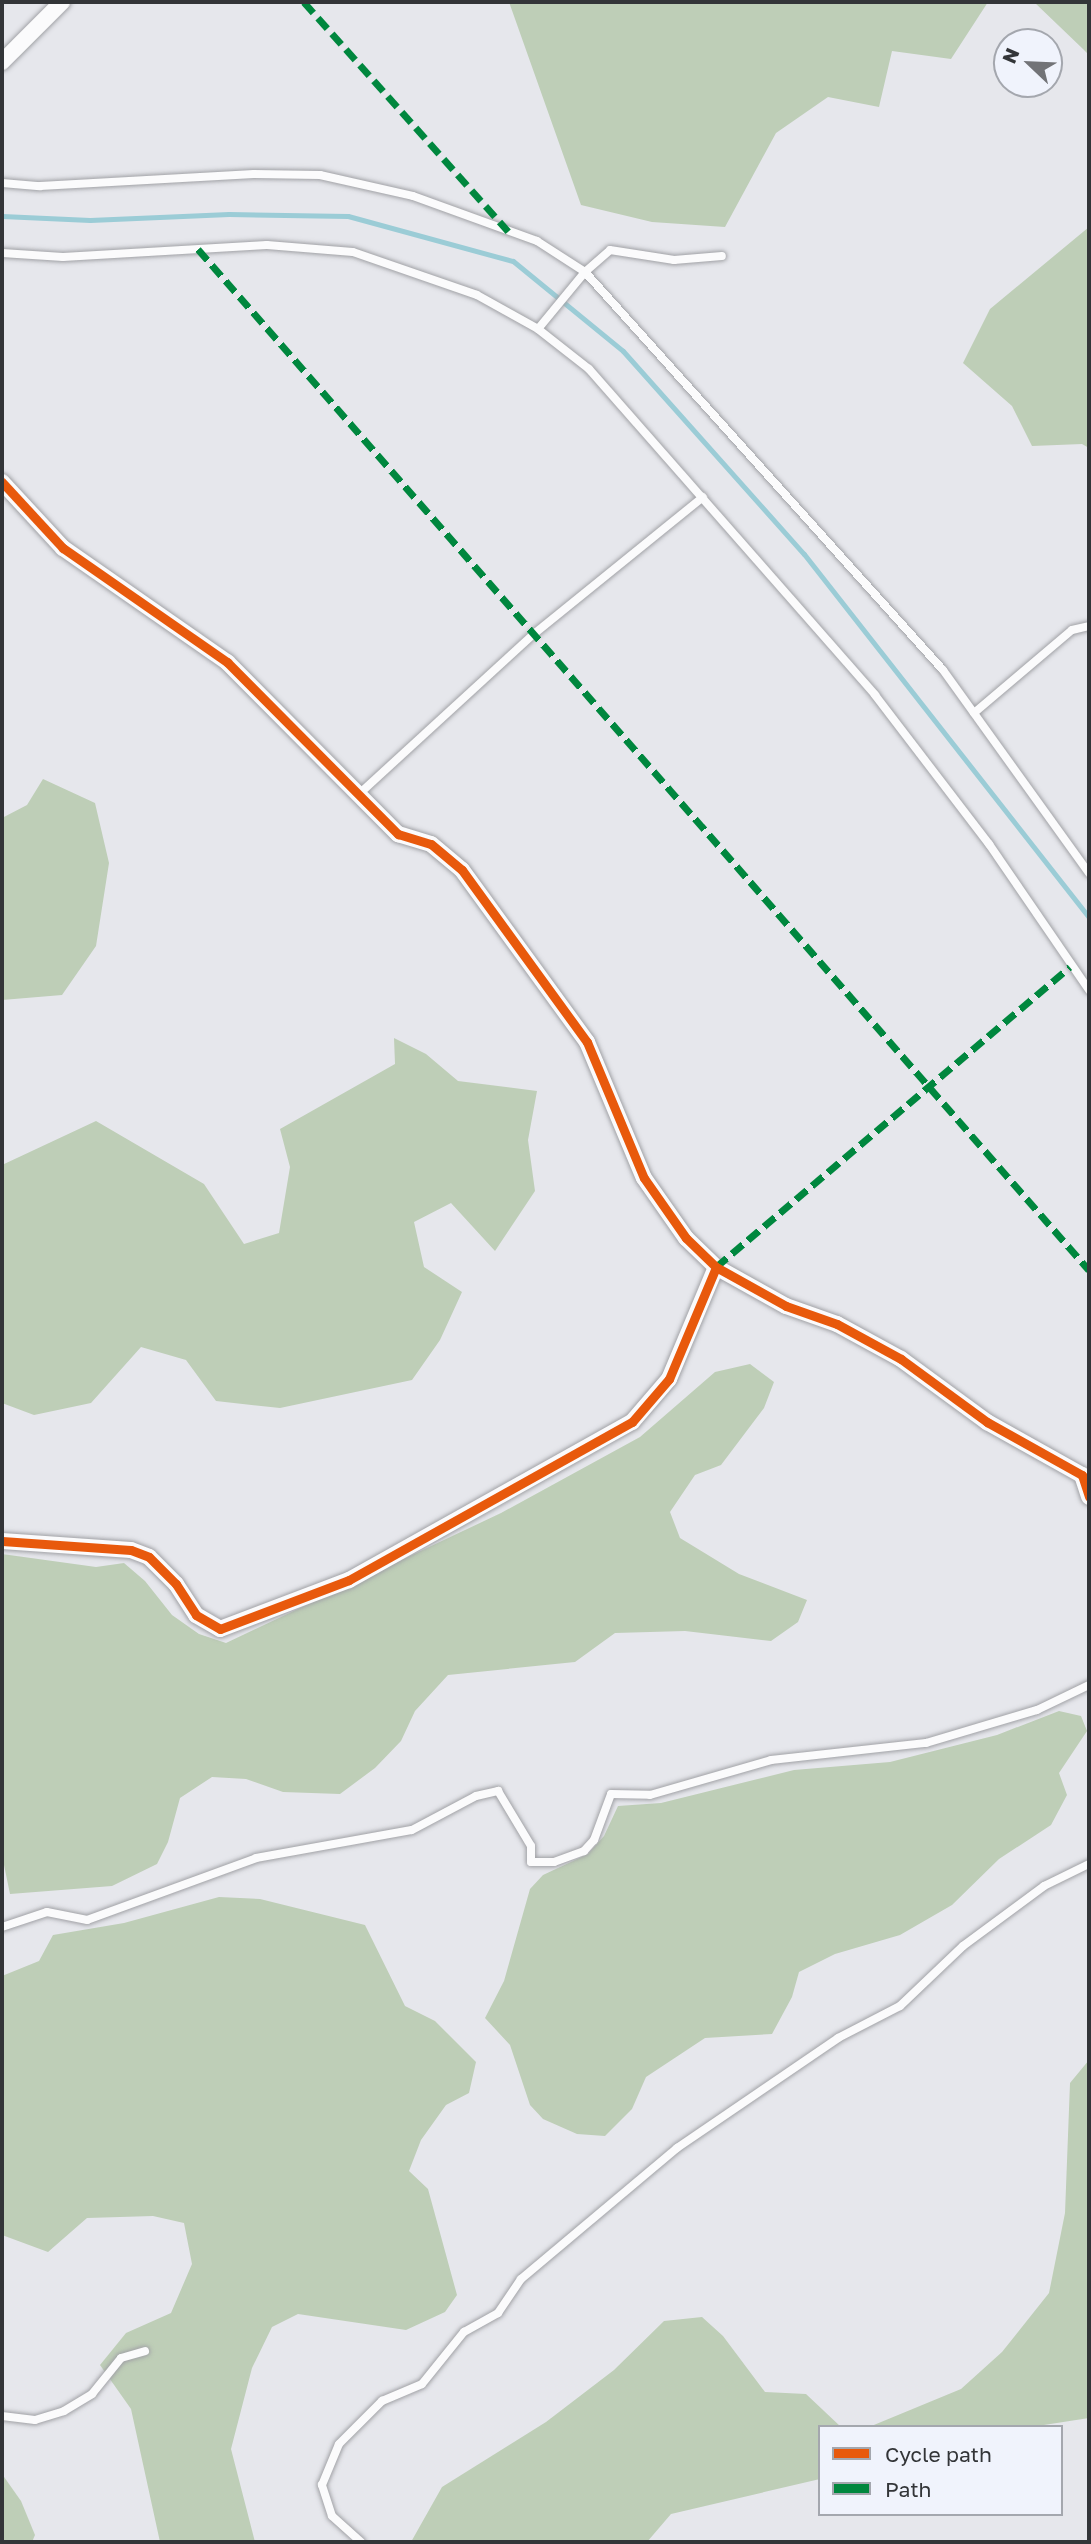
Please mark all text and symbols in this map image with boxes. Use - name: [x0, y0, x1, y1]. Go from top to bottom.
- north arrow: [993, 28, 1063, 98]
- text: N: [997, 44, 1023, 67]
- legend: [818, 2425, 1063, 2516]
- text: Cycle path: [885, 2441, 992, 2467]
- text: Path: [885, 2476, 932, 2502]

